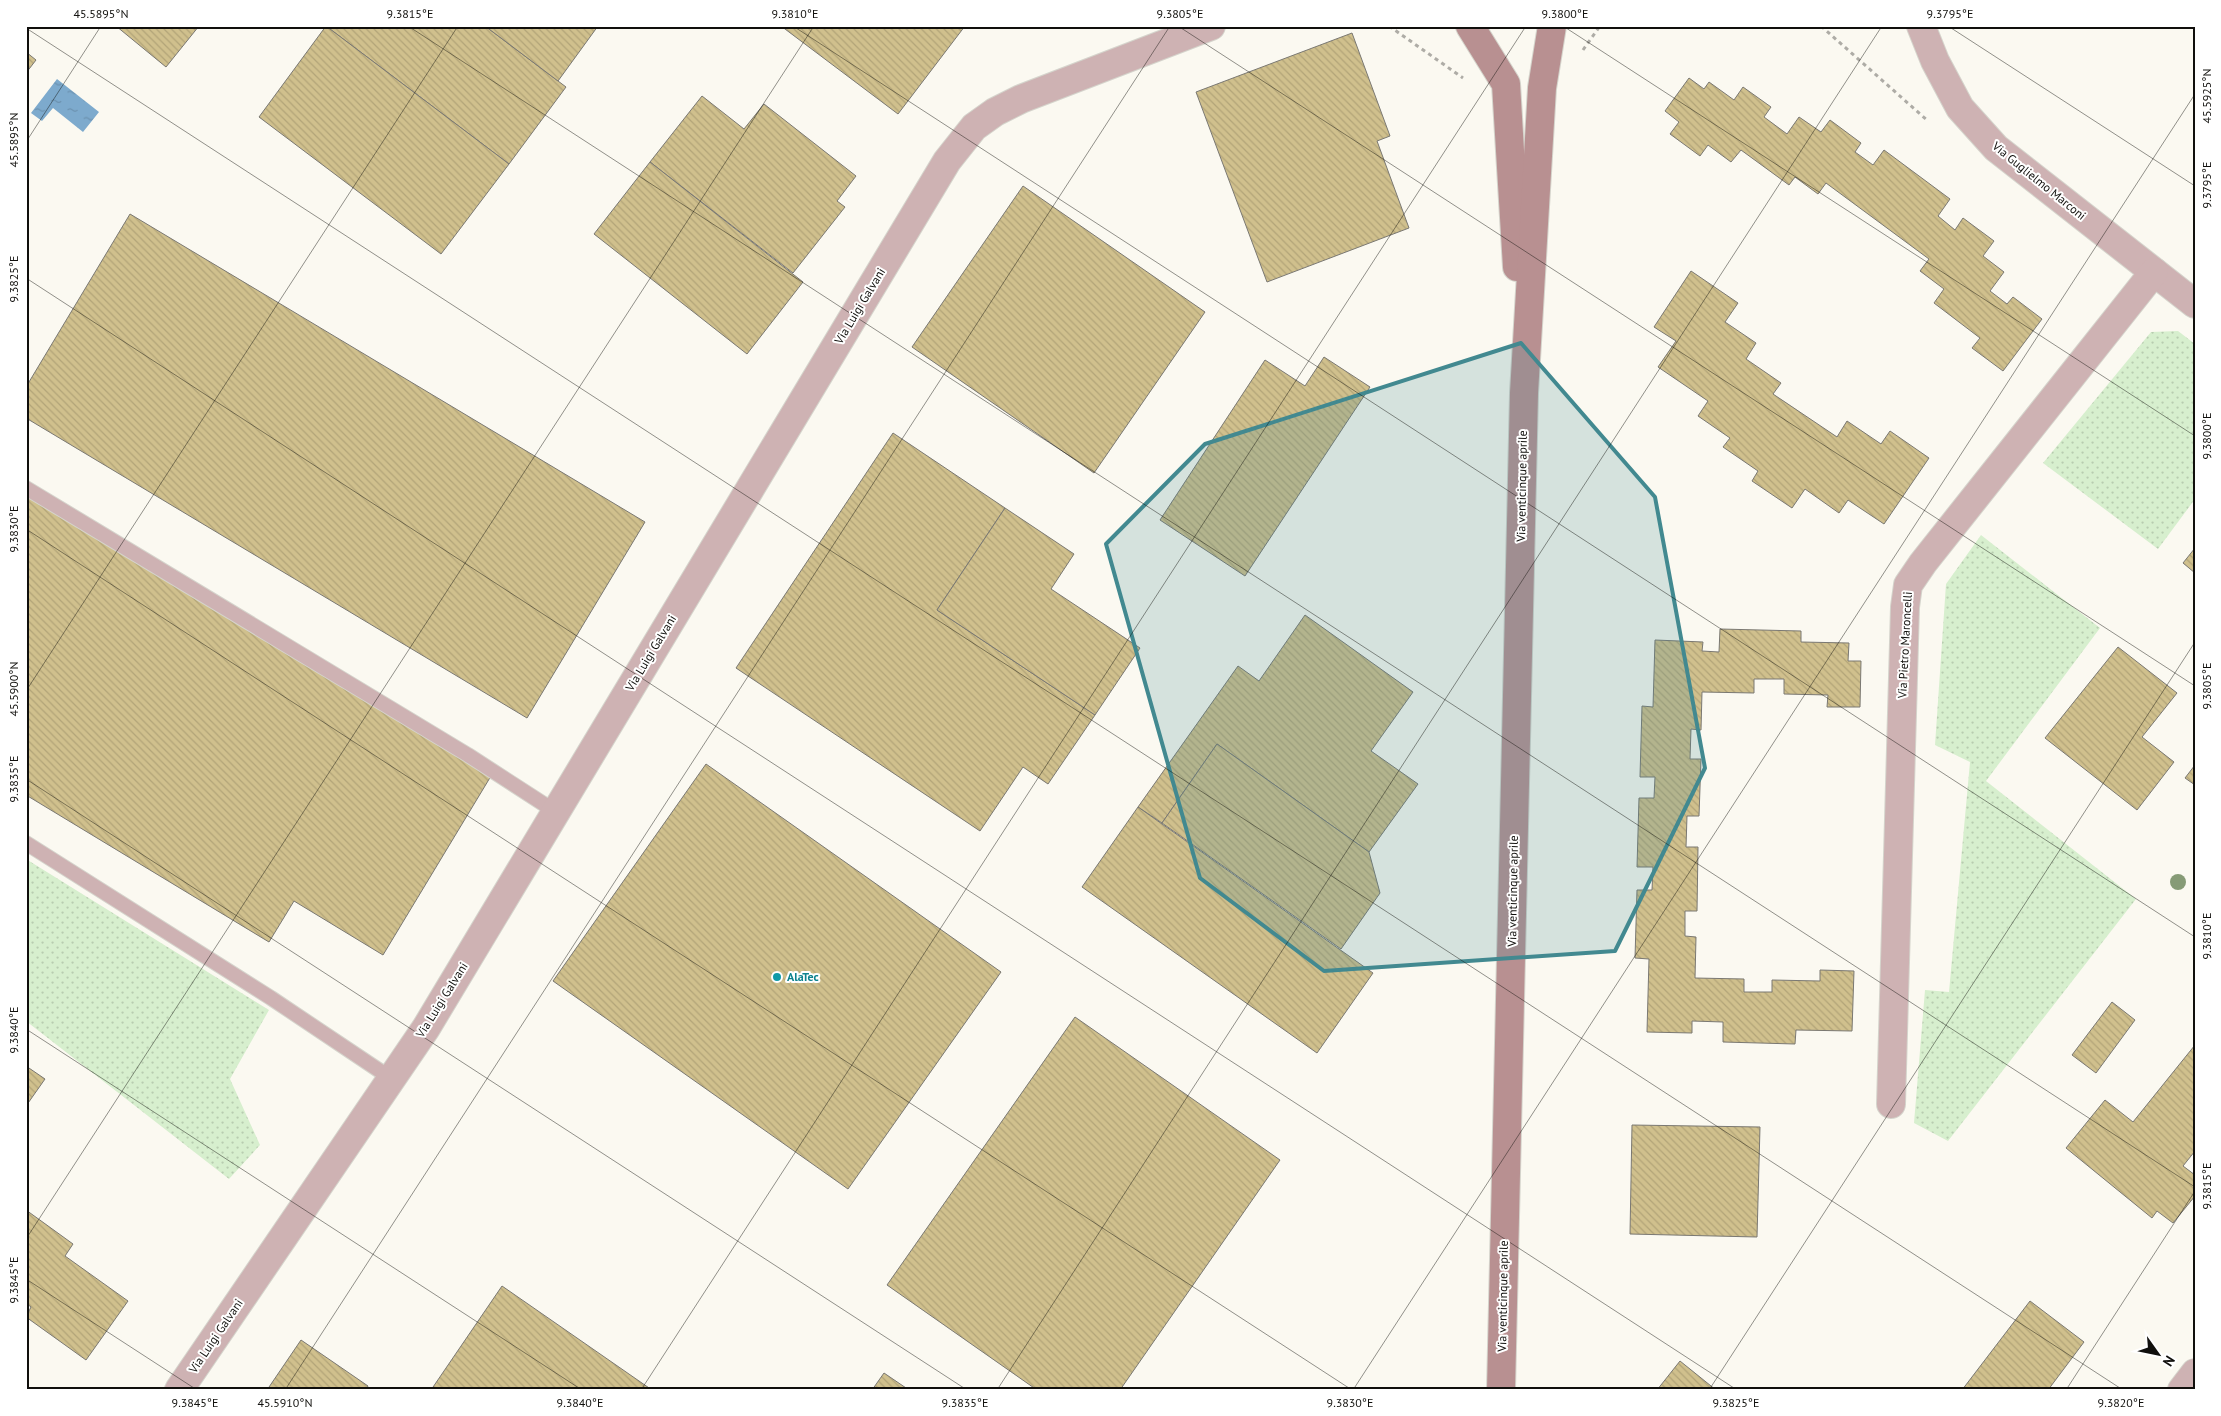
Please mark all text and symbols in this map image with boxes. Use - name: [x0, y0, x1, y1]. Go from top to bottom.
- text: 45.5895°N: [74, 6, 128, 21]
- text: 9.3815°E: [387, 6, 433, 21]
- text: 9.3810°E: [772, 6, 818, 21]
- text: 9.3805°E: [1157, 6, 1203, 21]
- text: 9.3800°E: [1542, 6, 1588, 21]
- text: 9.3795°E: [1927, 6, 1973, 21]
- text: 45.5925°N: [2199, 69, 2214, 123]
- text: 45.5895°N: [6, 113, 21, 167]
- street label: Via Guglielmo Marconi: [1989, 138, 2089, 223]
- text: 9.3795°E: [2199, 162, 2214, 208]
- text: 9.3825°E: [6, 256, 21, 302]
- street label: Via Luigi Galvani: [830, 265, 888, 347]
- text: 9.3800°E: [2199, 413, 2214, 459]
- street label: Via venticinque aprile: [1513, 430, 1530, 543]
- text: 9.3830°E: [6, 506, 21, 552]
- street label: Via Pietro Maroncelli: [1894, 591, 1915, 700]
- street label: Via Luigi Galvani: [621, 612, 679, 694]
- text: 45.5900°N: [6, 662, 21, 716]
- text: 9.3805°E: [2199, 663, 2214, 709]
- text: 9.3835°E: [6, 756, 21, 802]
- street label: Via venticinque aprile: [1504, 835, 1521, 948]
- text: 9.3810°E: [2199, 913, 2214, 959]
- street label: Via Luigi Galvani: [412, 959, 471, 1041]
- place label: AlaTec: [787, 969, 819, 984]
- marker: AlaTec: [771, 971, 783, 983]
- text: 9.3840°E: [6, 1007, 21, 1053]
- text: 9.3815°E: [2199, 1163, 2214, 1209]
- street label: Via venticinque aprile: [1494, 1240, 1511, 1353]
- text: 9.3845°E: [6, 1257, 21, 1303]
- street label: Via Luigi Galvani: [185, 1296, 246, 1376]
- north arrow: [2134, 1328, 2184, 1378]
- text: N: [2159, 1352, 2179, 1370]
- text: 9.3845°E: [172, 1395, 218, 1410]
- text: 45.5910°N: [258, 1395, 312, 1410]
- text: 9.3840°E: [557, 1395, 603, 1410]
- text: 9.3835°E: [942, 1395, 988, 1410]
- text: 9.3830°E: [1327, 1395, 1373, 1410]
- text: 9.3825°E: [1713, 1395, 1759, 1410]
- text: 9.3820°E: [2098, 1395, 2144, 1410]

